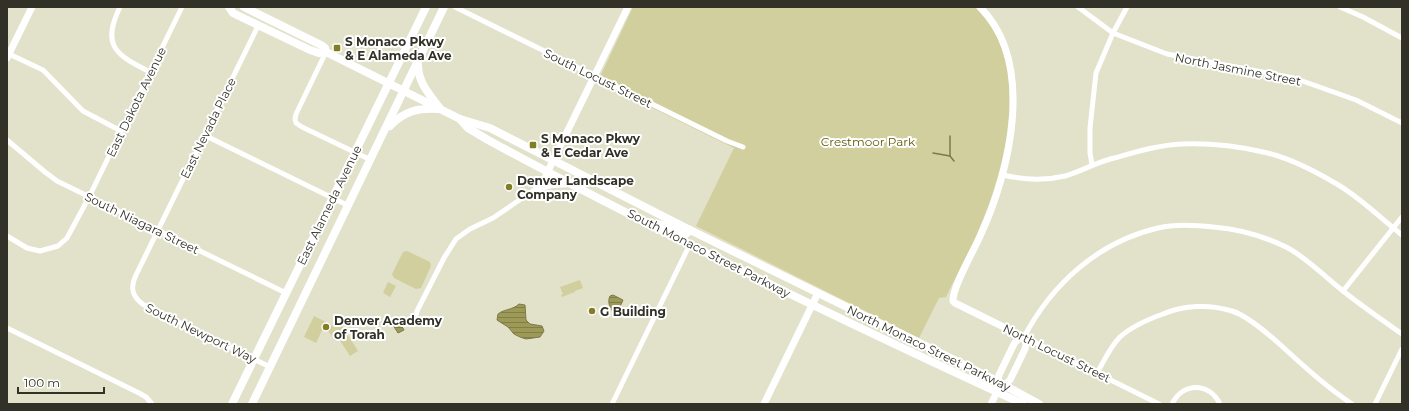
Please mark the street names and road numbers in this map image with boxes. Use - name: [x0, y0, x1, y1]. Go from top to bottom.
- street label: East Dakota Avenue: [103, 45, 169, 159]
- street label: South Locust Street: [541, 45, 655, 111]
- street label: North Jasmine Street: [1174, 49, 1302, 89]
- street label: East Nevada Place: [177, 75, 239, 181]
- street label: East Alameda Avenue: [293, 143, 365, 267]
- street label: South Niagara Street: [82, 189, 202, 257]
- street label: South Monaco Street Parkway: [625, 205, 793, 301]
- street label: South Newport Way: [143, 300, 259, 367]
- street label: North Monaco Street Parkway: [845, 302, 1014, 394]
- street label: North Locust Street: [1001, 320, 1113, 386]

